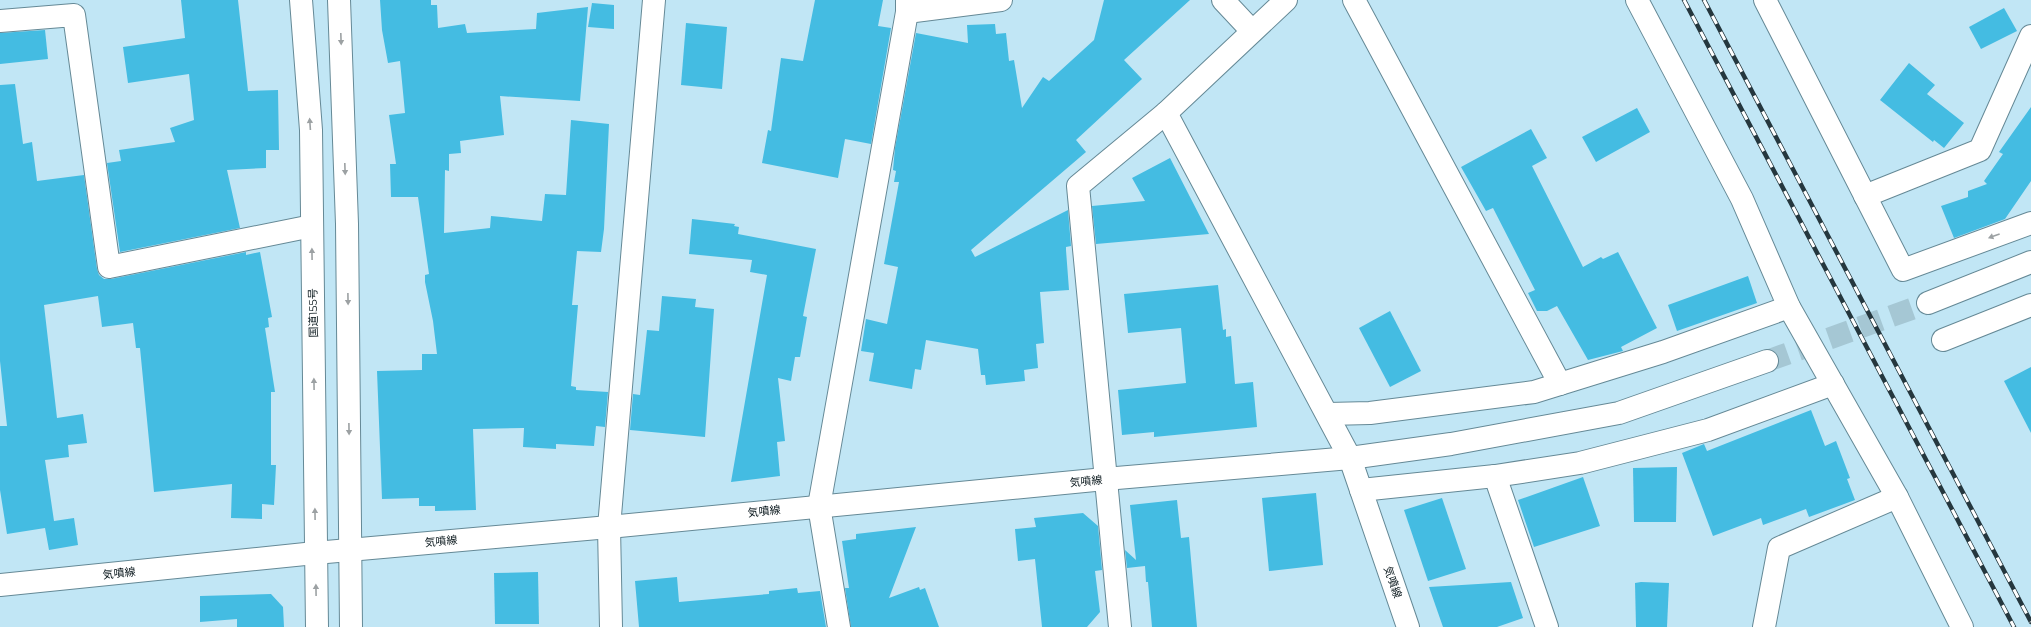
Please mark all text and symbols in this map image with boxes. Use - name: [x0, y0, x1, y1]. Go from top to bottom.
- one-way arrow: [337, 33, 344, 45]
- one-way arrow: [307, 118, 314, 130]
- one-way arrow: [342, 163, 348, 176]
- one-way arrow: [1988, 234, 2000, 240]
- one-way arrow: [309, 247, 315, 260]
- street label: 国道155号: [306, 288, 320, 338]
- one-way arrow: [345, 293, 351, 306]
- one-way arrow: [311, 377, 317, 390]
- one-way arrow: [346, 423, 352, 436]
- street label: 気噴線: [1069, 473, 1103, 489]
- street label: 気噴線: [747, 502, 781, 520]
- one-way arrow: [312, 507, 318, 520]
- street label: 気噴線: [424, 533, 458, 549]
- street label: 気噴線: [102, 564, 136, 582]
- street label: 気噴線: [1381, 564, 1405, 600]
- one-way arrow: [313, 583, 319, 596]

